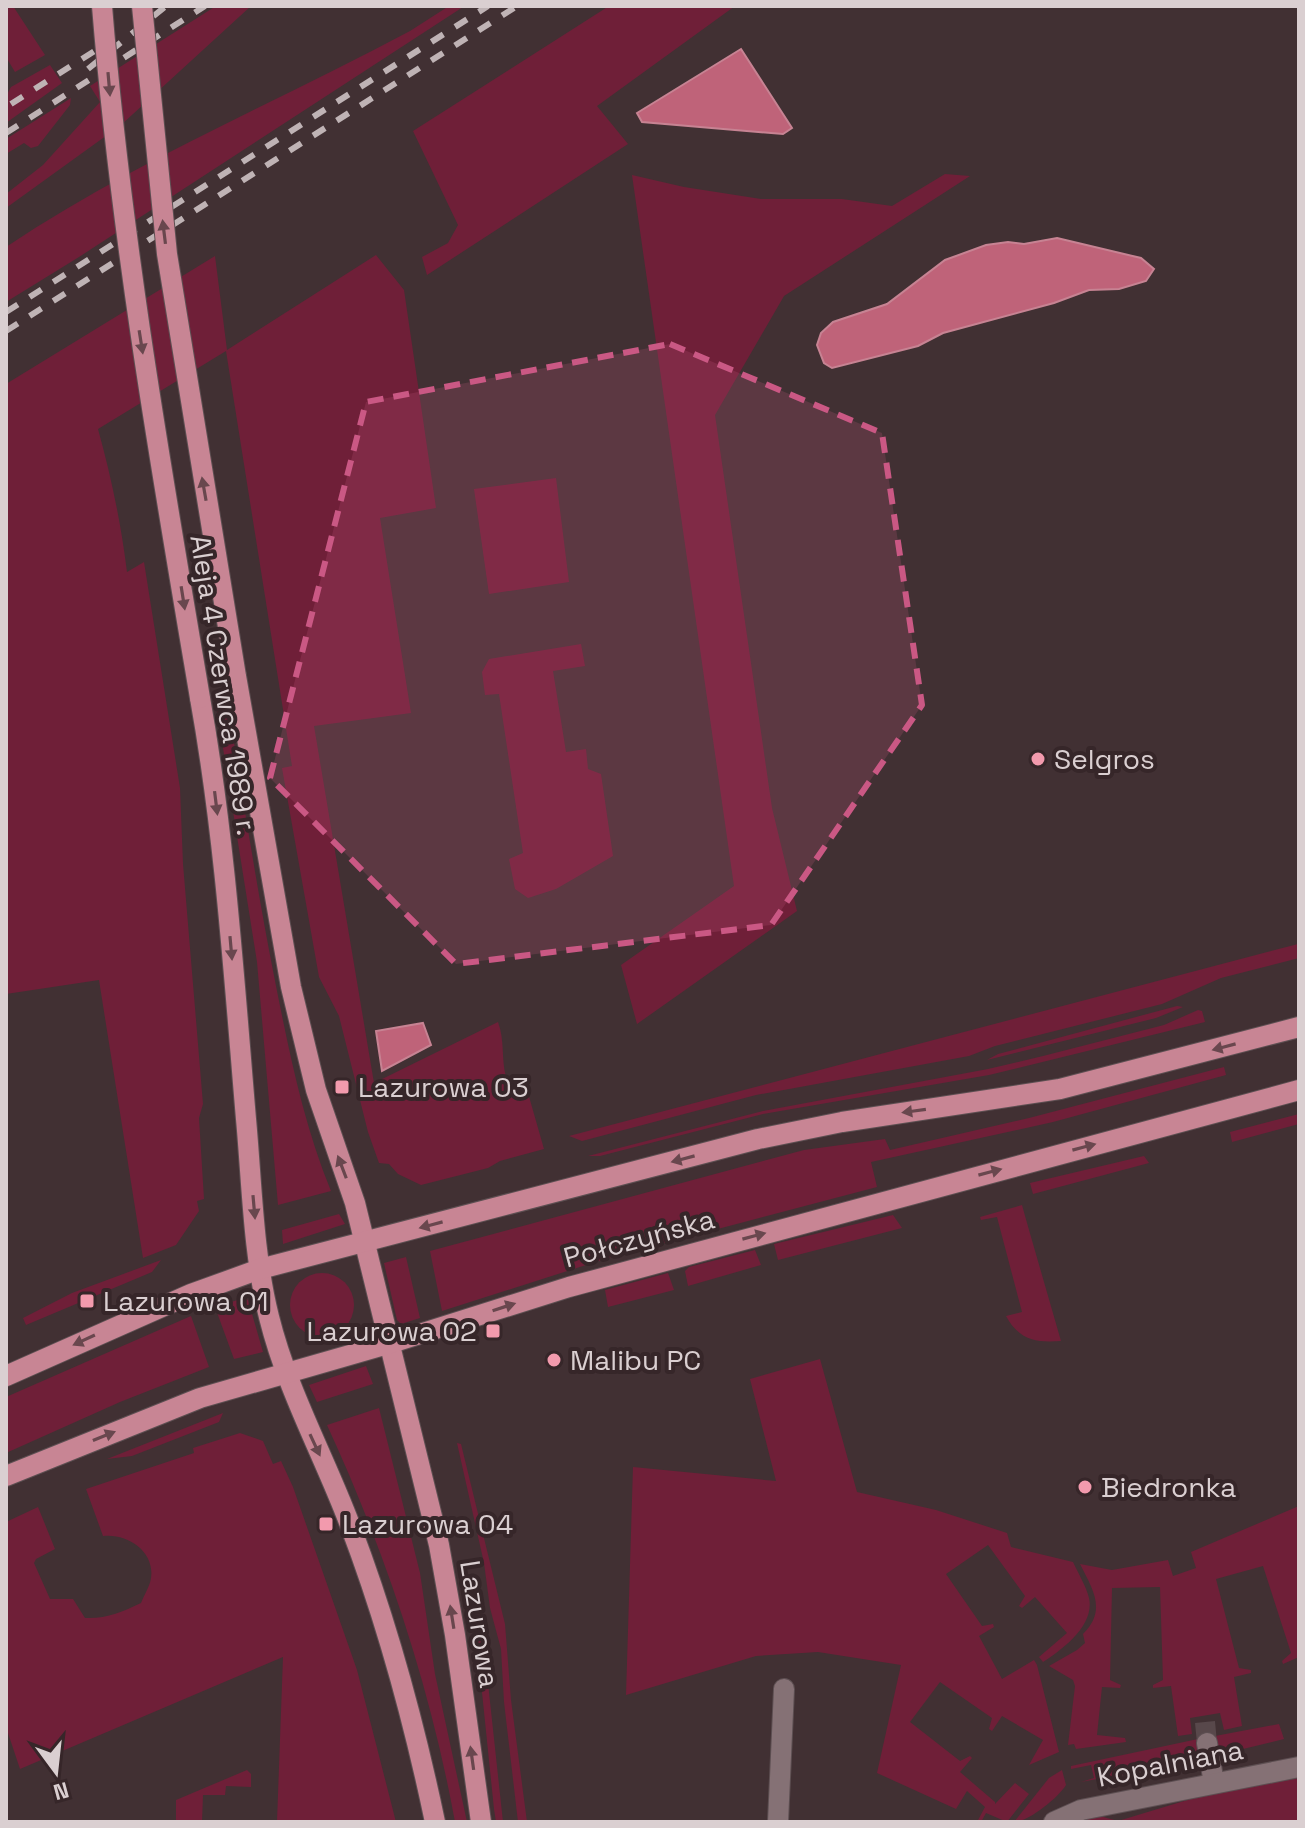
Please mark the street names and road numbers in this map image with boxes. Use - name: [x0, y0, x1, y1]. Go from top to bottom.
- street label: Aleja 4 Czerwca 1989 r.: [182, 532, 266, 838]
- street label: Połczyńska: [560, 1201, 718, 1275]
- street label: Lazurowa: [452, 1558, 508, 1690]
- street label: Kopalniana: [1094, 1731, 1246, 1795]

